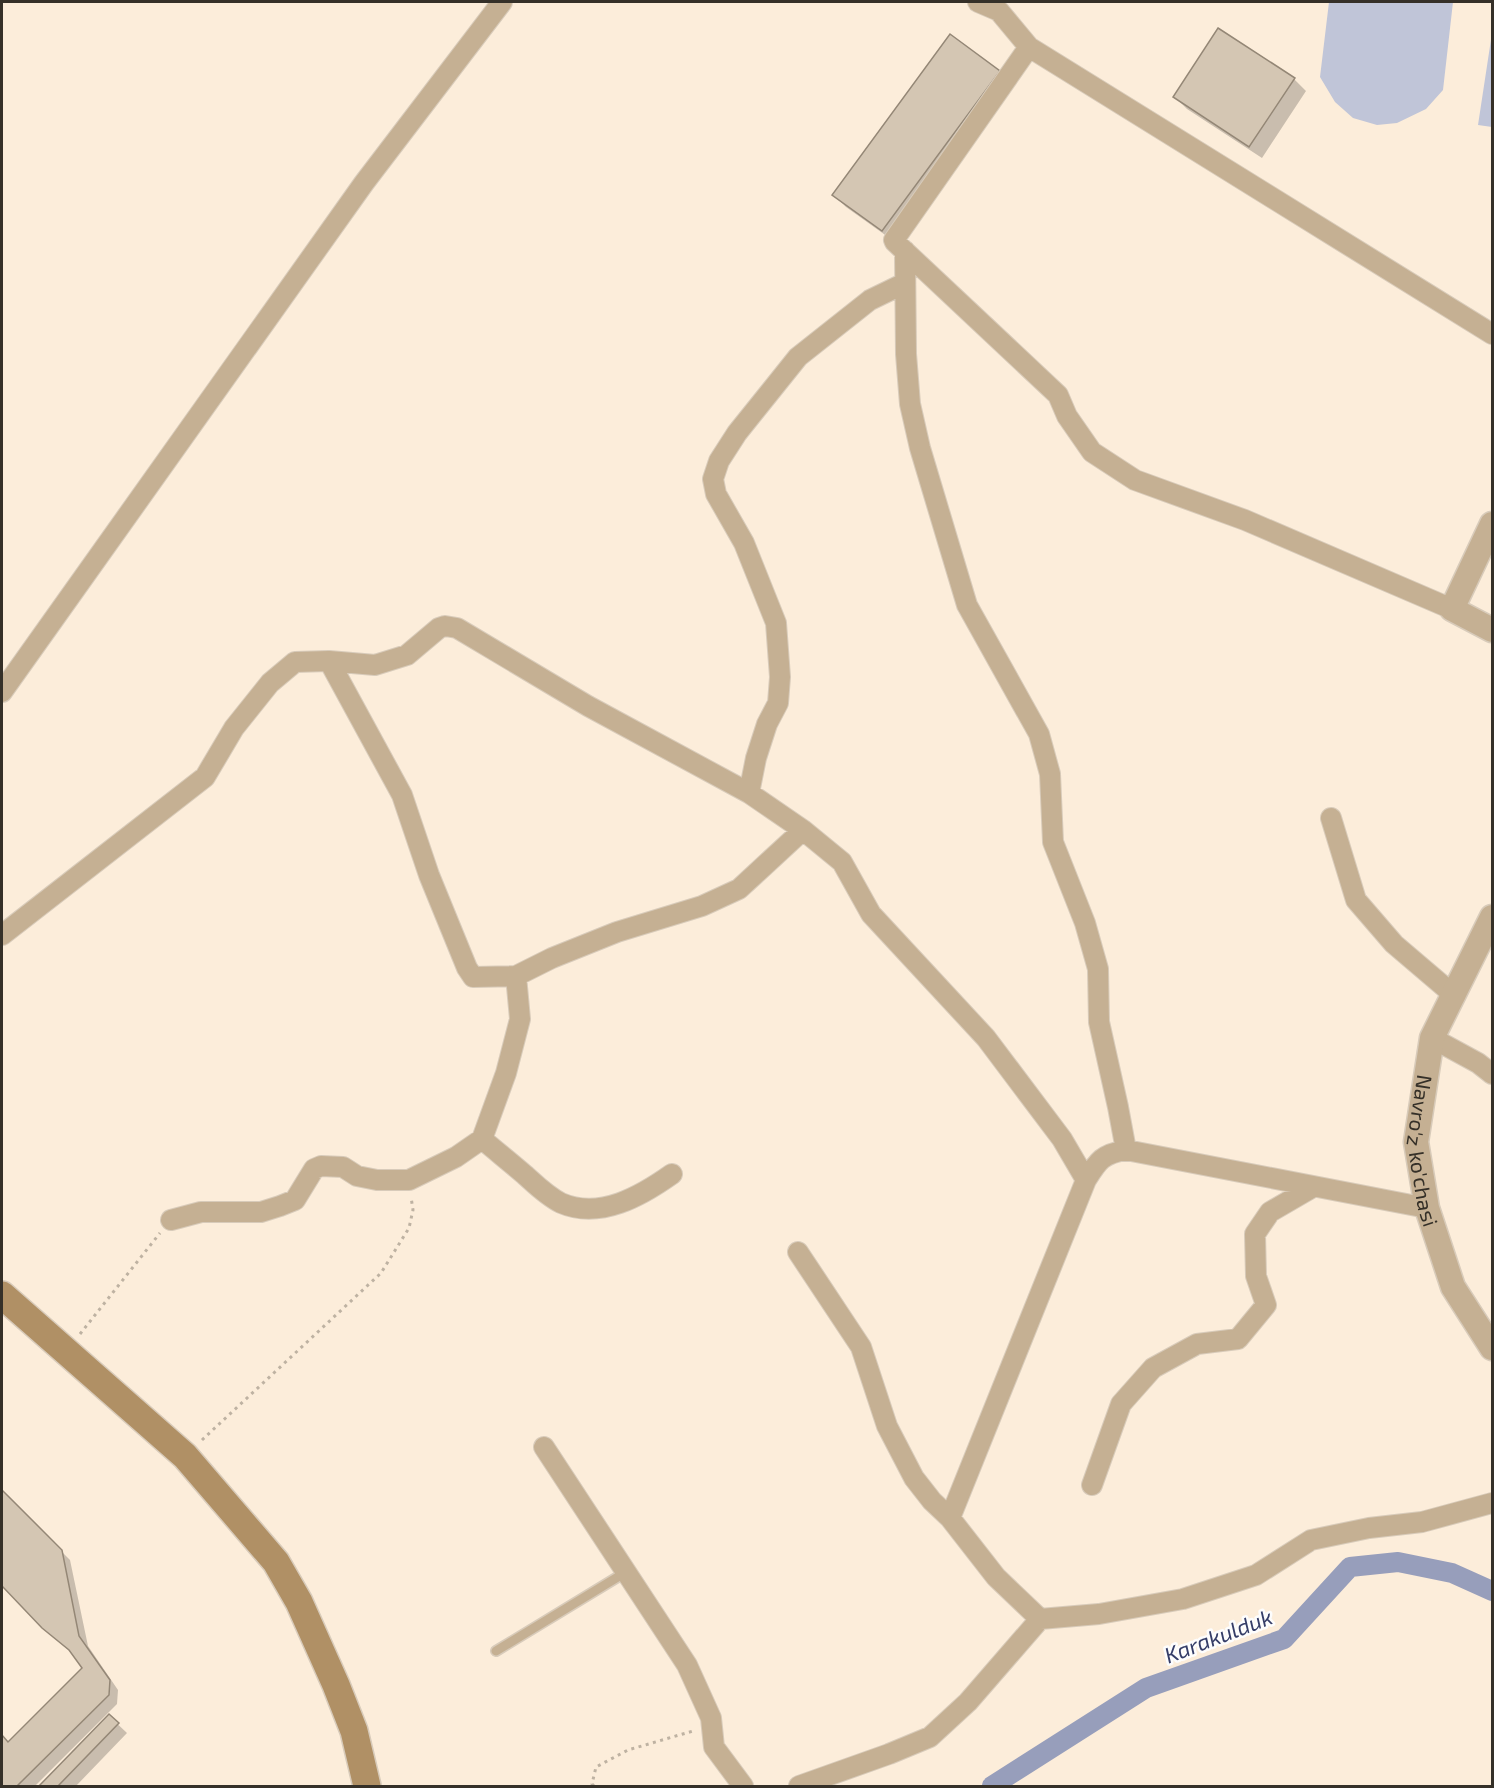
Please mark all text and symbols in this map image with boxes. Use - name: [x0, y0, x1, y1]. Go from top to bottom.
- street label: Navro'z ko'chasi: [1403, 1073, 1445, 1229]
- water label: Karakulduk: [1160, 1603, 1276, 1667]

